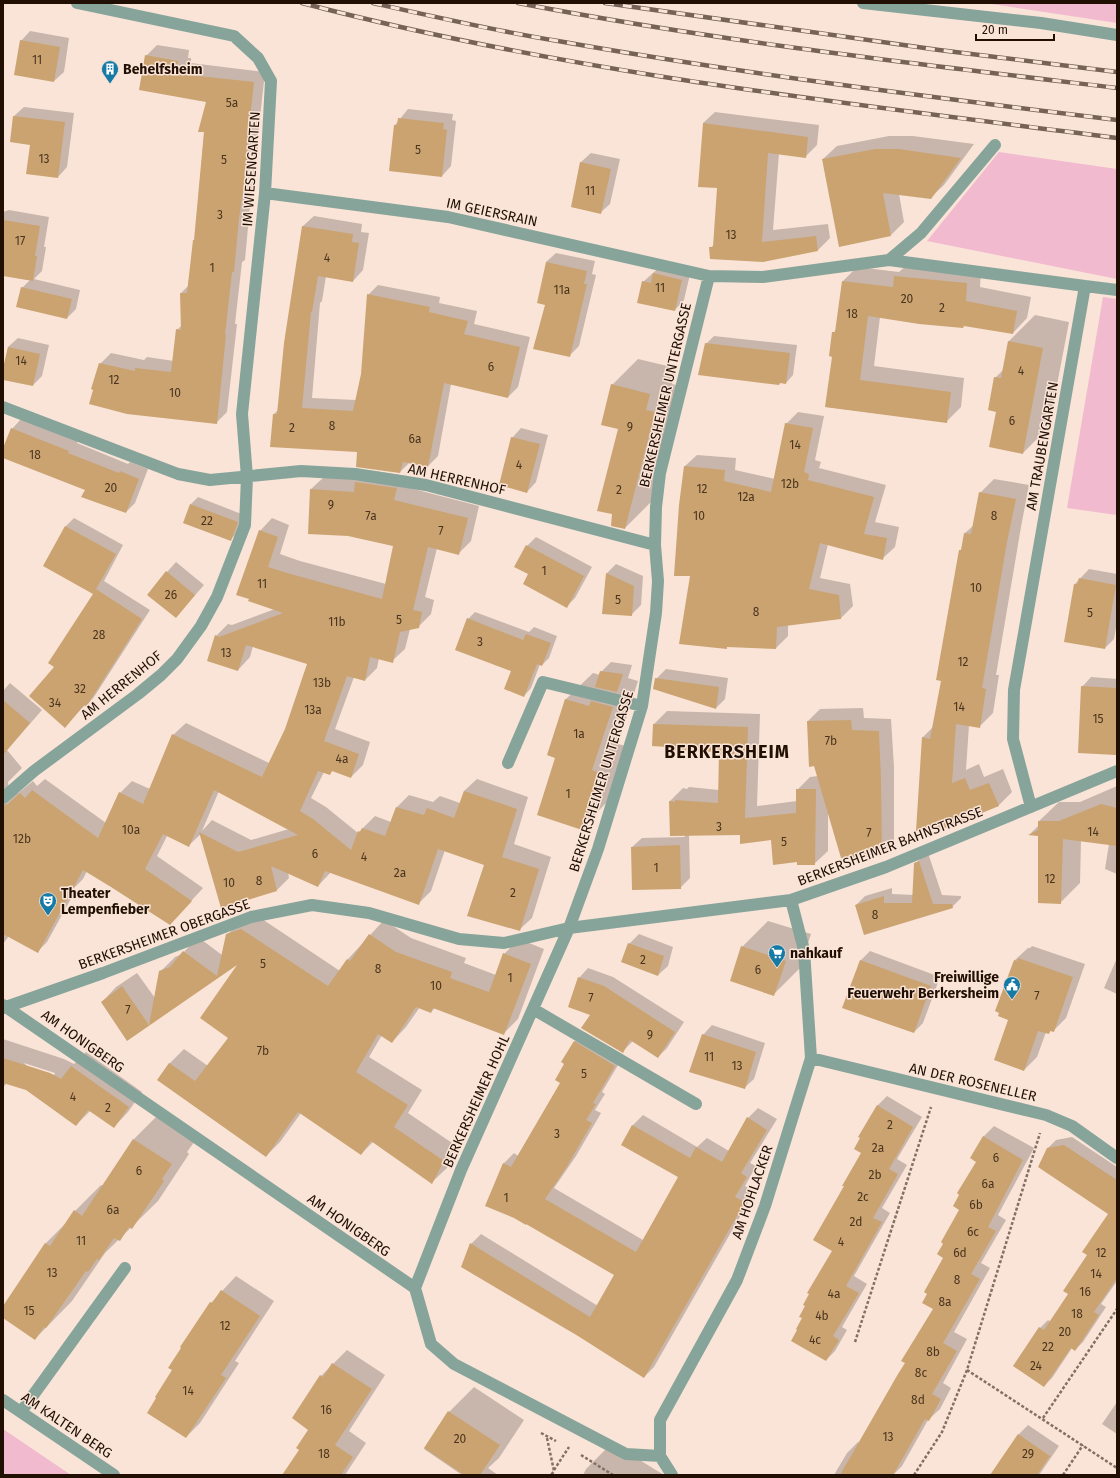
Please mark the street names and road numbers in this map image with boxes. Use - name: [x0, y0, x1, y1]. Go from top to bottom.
- street label: IM WIESENGARTEN: [239, 111, 264, 227]
- street label: IM GEIERSRAIN: [445, 195, 539, 230]
- street label: BERKERSHEIMER UNTERGASSE: [636, 301, 695, 489]
- street label: AM TRAUBENGARTEN: [1023, 380, 1062, 512]
- street label: AM HERRENHOF: [406, 460, 507, 499]
- street label: AM HERRENHOF: [77, 647, 166, 723]
- street label: BERKERSHEIMER UNTERGASSE: [566, 688, 637, 874]
- street label: BERKERSHEIMER BAHNSTRASSE: [795, 803, 985, 890]
- street label: BERKERSHEIMER OBERGASSE: [76, 895, 252, 973]
- street label: AM HONIGBERG: [38, 1006, 128, 1076]
- street label: BERKERSHEIMER HOHL: [439, 1032, 513, 1170]
- street label: AN DER ROSENELLER: [908, 1060, 1039, 1106]
- street label: AM HOHLACKER: [728, 1142, 777, 1241]
- street label: AM HONIGBERG: [304, 1190, 394, 1260]
- street label: AM KALTEN BERG: [18, 1389, 115, 1462]

